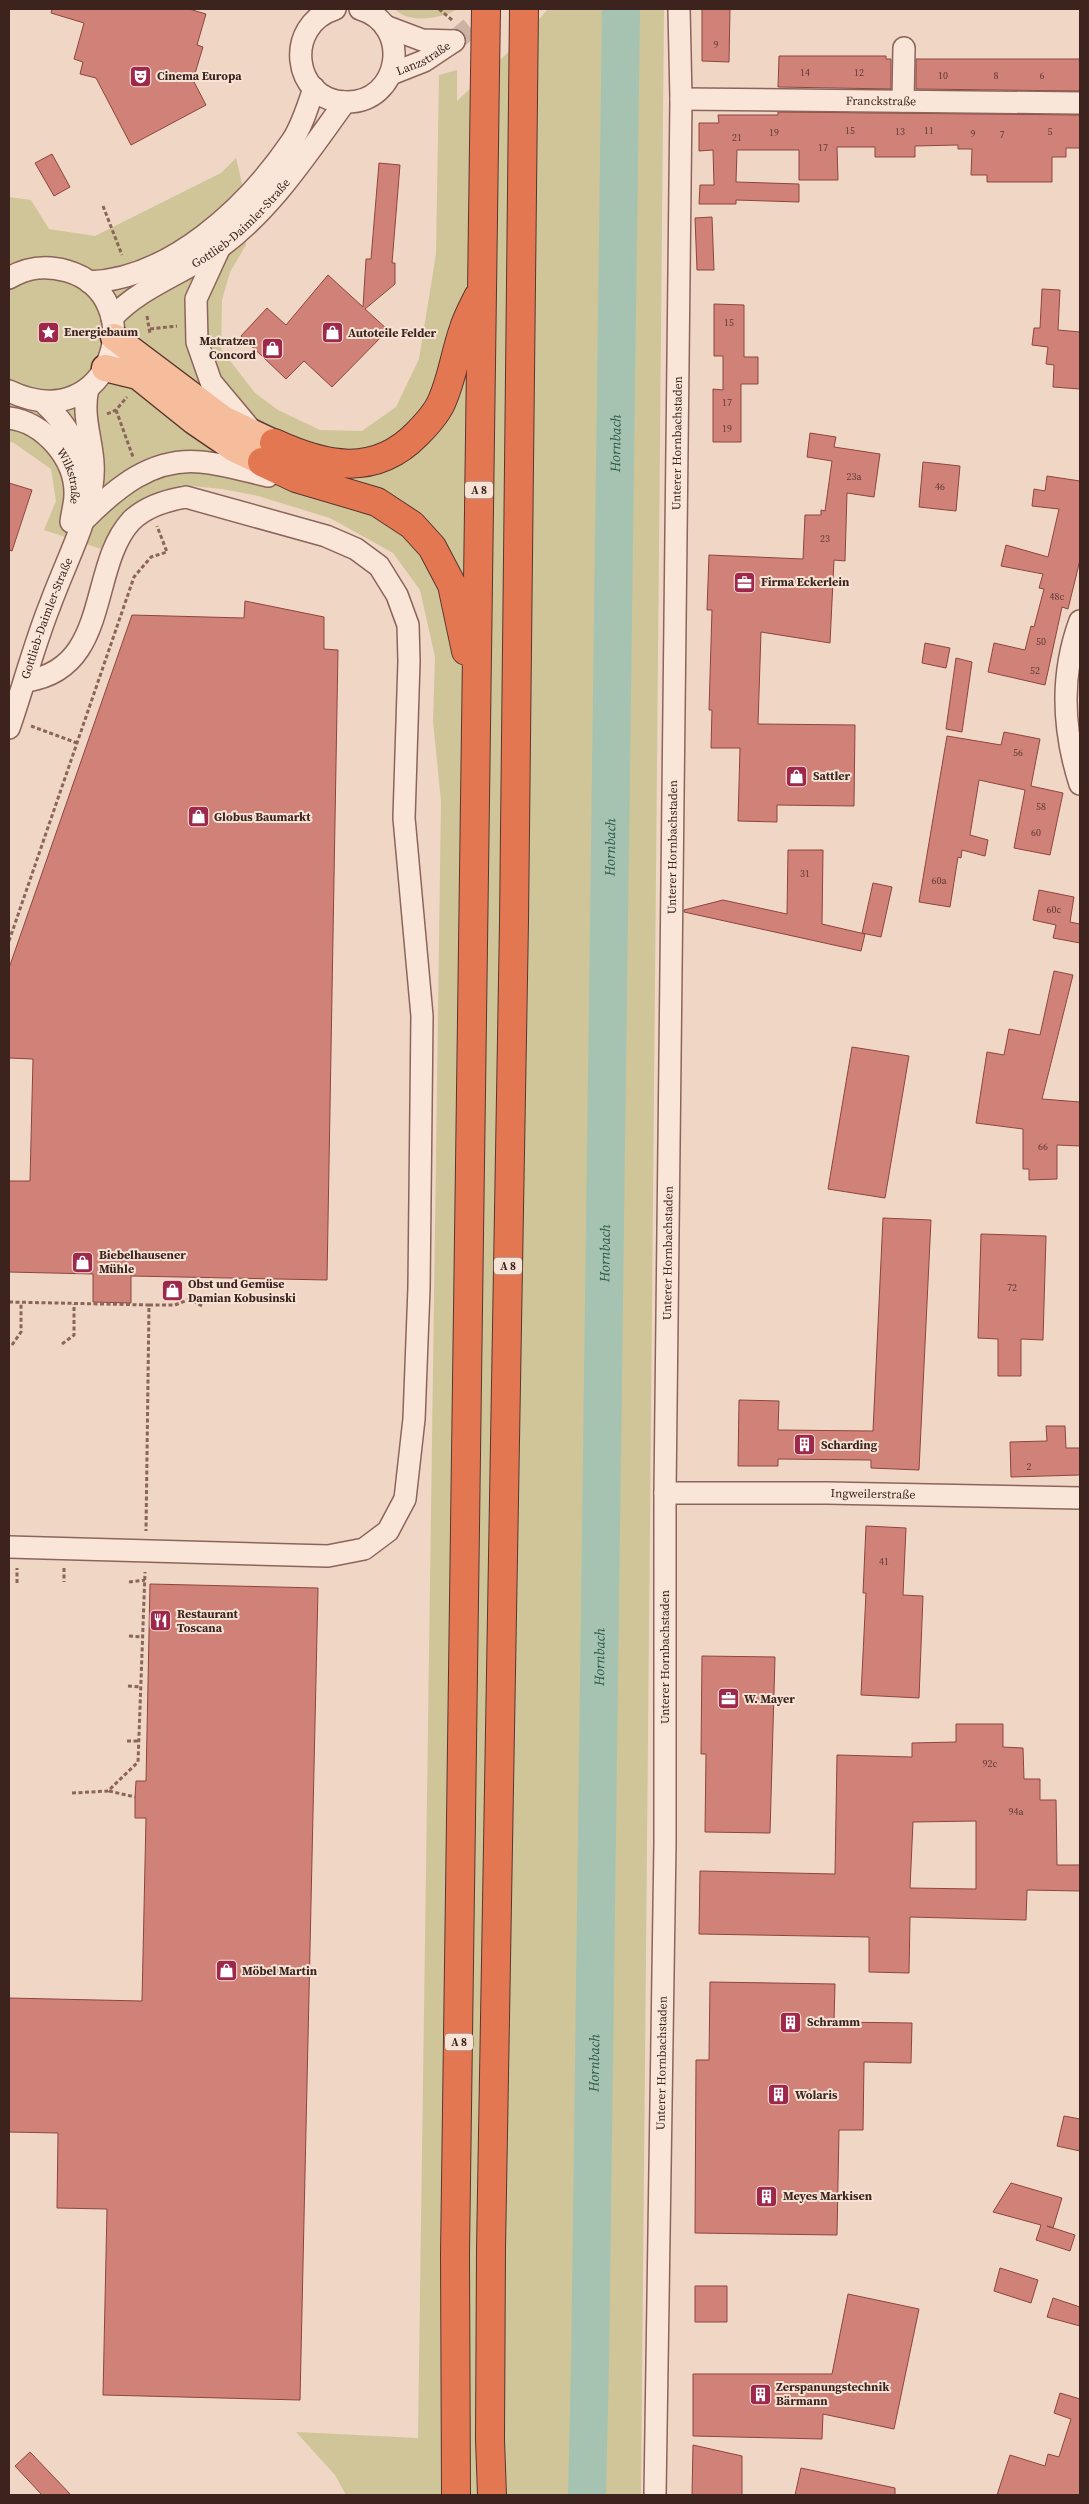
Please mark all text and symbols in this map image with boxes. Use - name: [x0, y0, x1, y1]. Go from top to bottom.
- street label: Lanzstraße: [394, 38, 454, 79]
- house number: 9: [714, 38, 719, 51]
- theatre icon: Cinema Europa: [129, 64, 153, 88]
- house number: 14: [800, 66, 810, 79]
- house number: 12: [854, 66, 864, 79]
- place label: Cinema Europa: [157, 68, 242, 84]
- house number: 10: [938, 69, 948, 82]
- house number: 8: [994, 69, 999, 82]
- house number: 6: [1040, 69, 1045, 82]
- street label: Franckstraße: [846, 93, 916, 109]
- house number: 15: [845, 124, 855, 137]
- house number: 11: [924, 124, 934, 137]
- house number: 13: [895, 125, 905, 138]
- house number: 5: [1048, 125, 1053, 138]
- house number: 19: [769, 126, 779, 139]
- house number: 9: [971, 127, 976, 140]
- house number: 7: [1000, 128, 1005, 141]
- house number: 21: [732, 131, 742, 144]
- house number: 17: [818, 141, 828, 154]
- street label: Gottlieb-Daimler-Straße: [189, 175, 294, 272]
- house number: 15: [724, 316, 734, 329]
- place icon: Energiebaum: [36, 320, 60, 344]
- shop icon: Autoteile Felder: [320, 321, 344, 345]
- place label: Energiebaum: [64, 324, 138, 340]
- place label: Autoteile Felder: [348, 325, 437, 341]
- place label: Matratzen Concord: [200, 333, 257, 363]
- shop icon: Matratzen Concord: [260, 336, 284, 360]
- street label: Unterer Hornbachstaden: [668, 376, 686, 510]
- house number: 17: [722, 396, 732, 409]
- water label: Hornbach: [605, 414, 626, 473]
- house number: 19: [722, 422, 732, 435]
- street label: Wilkstraße: [53, 445, 83, 505]
- house number: 23a: [846, 470, 862, 483]
- house number: 46: [935, 480, 945, 493]
- road number: A 8: [465, 482, 493, 498]
- house number: 23: [820, 532, 830, 545]
- street label: Gottlieb-Daimler-Straße: [17, 555, 76, 681]
- office icon: Firma Eckerlein: [733, 570, 757, 594]
- place label: Firma Eckerlein: [761, 574, 850, 590]
- house number: 48c: [1050, 590, 1065, 603]
- house number: 50: [1036, 635, 1046, 648]
- house number: 52: [1030, 664, 1040, 677]
- house number: 56: [1013, 746, 1023, 759]
- shop icon: Sattler: [785, 764, 809, 788]
- place label: Sattler: [813, 768, 851, 784]
- street label: Unterer Hornbachstaden: [664, 780, 681, 914]
- house number: 58: [1036, 800, 1046, 813]
- shop icon: Globus Baumarkt: [186, 805, 210, 829]
- place label: Globus Baumarkt: [214, 809, 311, 825]
- water label: Hornbach: [600, 818, 620, 877]
- house number: 60: [1031, 826, 1041, 839]
- house number: 31: [800, 867, 810, 880]
- house number: 60a: [931, 874, 947, 887]
- house number: 60c: [1047, 903, 1062, 916]
- house number: 66: [1038, 1140, 1048, 1153]
- street label: Unterer Hornbachstaden: [659, 1186, 677, 1320]
- water label: Hornbach: [594, 1224, 615, 1283]
- place label: Biebelhausener Mühle: [99, 1247, 186, 1277]
- shop icon: Biebelhausener Mühle: [71, 1250, 95, 1274]
- road number: A 8: [494, 1258, 522, 1274]
- place label: Obst und Gemüse Damian Kobusinski: [188, 1276, 296, 1306]
- shop icon: Obst und Gemüse Damian Kobusinski: [160, 1279, 184, 1303]
- house number: 72: [1007, 1281, 1017, 1294]
- building icon: Scharding: [793, 1433, 817, 1457]
- place label: Scharding: [821, 1437, 878, 1453]
- house number: 2: [1027, 1460, 1032, 1473]
- street label: Ingweilerstraße: [830, 1485, 916, 1503]
- house number: 41: [879, 1555, 889, 1568]
- street label: Unterer Hornbachstaden: [657, 1590, 673, 1724]
- place label: Restaurant Toscana: [177, 1606, 239, 1636]
- restaurant icon: Restaurant Toscana: [149, 1609, 173, 1633]
- water label: Hornbach: [589, 1628, 610, 1687]
- office icon: W. Mayer: [716, 1687, 740, 1711]
- place label: W. Mayer: [744, 1691, 795, 1707]
- house number: 92c: [983, 1757, 998, 1770]
- house number: 94a: [1008, 1805, 1024, 1818]
- shop icon: Möbel Martin: [214, 1959, 238, 1983]
- place label: Möbel Martin: [242, 1963, 318, 1979]
- street label: Unterer Hornbachstaden: [653, 1996, 671, 2130]
- building icon: Schramm: [779, 2010, 803, 2034]
- place label: Schramm: [807, 2014, 860, 2030]
- road number: A 8: [445, 2034, 473, 2050]
- water label: Hornbach: [584, 2034, 604, 2093]
- building icon: Wolaris: [767, 2083, 791, 2107]
- place label: Wolaris: [795, 2087, 838, 2103]
- building icon: Meyes Markisen: [755, 2184, 779, 2208]
- place label: Meyes Markisen: [783, 2188, 873, 2204]
- place label: Zerspanungstechnik Bärmann: [776, 2379, 890, 2409]
- building icon: Zerspanungstechnik Bärmann: [748, 2382, 772, 2406]

